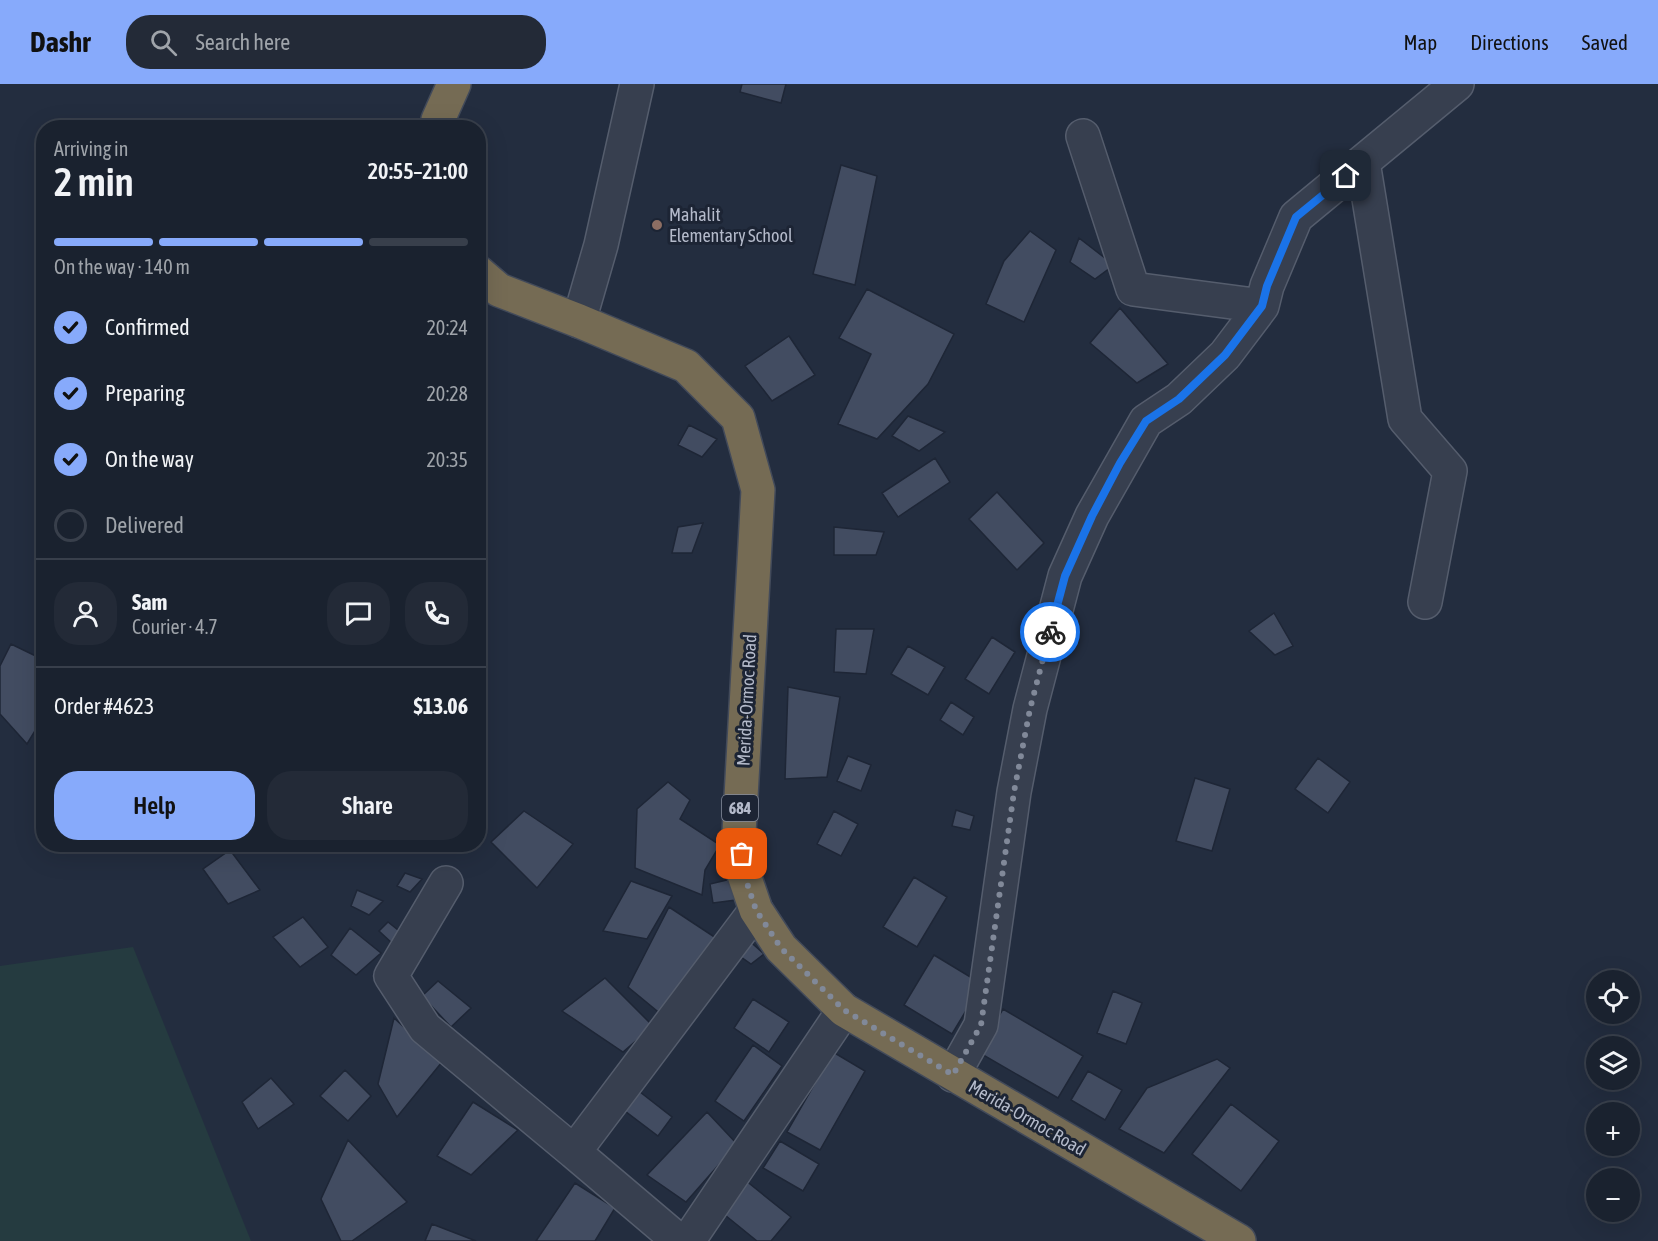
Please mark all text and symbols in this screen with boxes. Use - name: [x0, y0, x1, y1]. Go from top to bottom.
- search box: [126, 15, 546, 69]
- text: Dashr: [30, 26, 90, 58]
- icon: search: [147, 26, 180, 59]
- text: Search here: [195, 29, 290, 55]
- text: Map: [1403, 30, 1437, 54]
- text: Directions: [1470, 30, 1549, 54]
- text: Saved: [1582, 30, 1628, 54]
- text: Arriving in: [54, 137, 128, 160]
- pin: [1320, 150, 1371, 201]
- text: 20:55–21:00: [368, 158, 468, 184]
- icon: home: [1329, 159, 1362, 192]
- text: 2 min: [54, 160, 134, 204]
- place label: Mahalit Elementary School: [669, 204, 793, 246]
- marker: Mahalit Elementary School: [650, 218, 664, 232]
- text: On the way · 140 m: [54, 255, 190, 278]
- icon: check: [54, 311, 87, 344]
- text: Confirmed: [105, 314, 190, 340]
- text: 20:24: [426, 316, 468, 339]
- icon: check: [54, 377, 87, 410]
- text: Preparing: [105, 380, 185, 406]
- text: 20:28: [426, 382, 468, 405]
- icon: check: [54, 443, 87, 476]
- text: On the way: [105, 446, 194, 472]
- text: 20:35: [426, 448, 468, 471]
- text: Delivered: [105, 512, 184, 538]
- button: person: [54, 582, 117, 645]
- button: chat: [327, 582, 390, 645]
- button: phone: [405, 582, 468, 645]
- text: Sam: [132, 589, 167, 615]
- courier: [1020, 602, 1080, 662]
- text: Courier · 4.7: [132, 615, 218, 638]
- icon: bike: [1034, 616, 1067, 649]
- street label: Merida-Ormoc Road: [733, 634, 760, 766]
- text: Order #4623: [54, 693, 154, 719]
- text: $13.06: [413, 693, 468, 719]
- button: Help: [54, 771, 255, 840]
- button: Share: [267, 771, 468, 840]
- road number: 684: [722, 795, 758, 821]
- pin: [716, 828, 767, 879]
- icon: bag: [725, 837, 758, 870]
- map controls: [1586, 970, 1640, 1222]
- button: locate: [1586, 970, 1640, 1024]
- button: layers: [1586, 1036, 1640, 1090]
- street label: Merida-Ormoc Road: [965, 1076, 1090, 1160]
- button: +: [1586, 1102, 1640, 1156]
- button: −: [1586, 1168, 1640, 1222]

